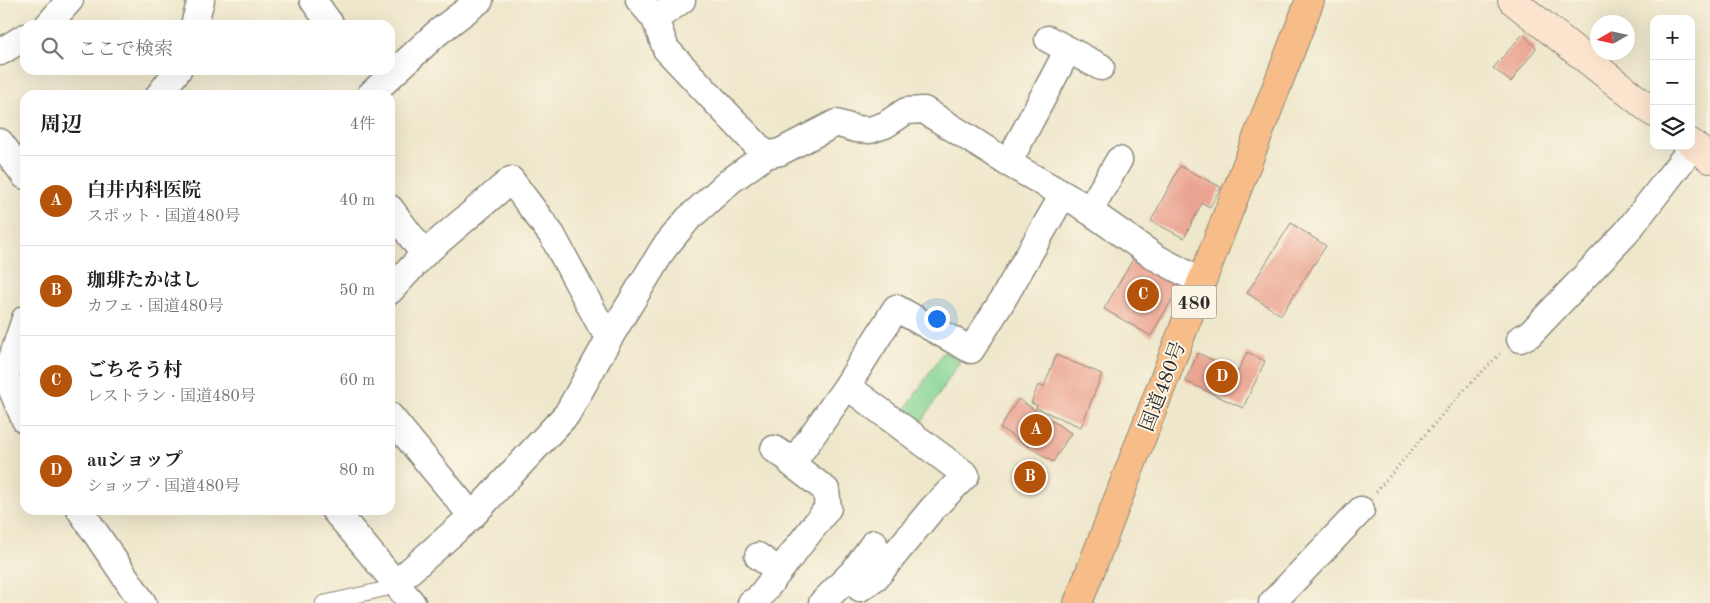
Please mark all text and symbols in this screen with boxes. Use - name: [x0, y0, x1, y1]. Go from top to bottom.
- north arrow: [1590, 15, 1635, 60]
- map controls: [1650, 15, 1695, 150]
- button: +: [1650, 15, 1695, 60]
- search box: [20, 20, 395, 75]
- icon: search: [38, 34, 66, 62]
- text: ここで検索: [78, 41, 173, 60]
- button: −: [1650, 60, 1695, 105]
- button: layers: [1650, 105, 1695, 150]
- text: 周辺: [40, 115, 82, 136]
- text: 4件: [350, 117, 375, 133]
- text: 白井内科医院: [87, 182, 201, 201]
- text: A: [50, 193, 62, 209]
- text: 40 m: [339, 193, 375, 209]
- text: スポット · 国道480号: [87, 209, 240, 225]
- text: 珈琲たかはし: [87, 272, 201, 291]
- pin: C: [1127, 276, 1159, 314]
- text: B: [50, 283, 62, 299]
- text: 50 m: [339, 283, 375, 299]
- road number: 480: [1172, 286, 1216, 318]
- text: カフェ · 国道480号: [87, 299, 223, 315]
- your location: [924, 306, 950, 332]
- street label: 国道480号: [1136, 338, 1190, 435]
- pin: D: [1206, 358, 1238, 396]
- text: ごちそう村: [87, 362, 182, 381]
- text: C: [51, 373, 61, 389]
- text: 60 m: [339, 373, 375, 389]
- text: レストラン · 国道480号: [87, 389, 256, 405]
- pin: A: [1020, 411, 1052, 449]
- text: auショップ: [87, 452, 183, 471]
- pin: B: [1014, 458, 1046, 496]
- text: D: [50, 463, 62, 479]
- text: 80 m: [339, 463, 375, 479]
- text: ショップ · 国道480号: [87, 479, 240, 495]

